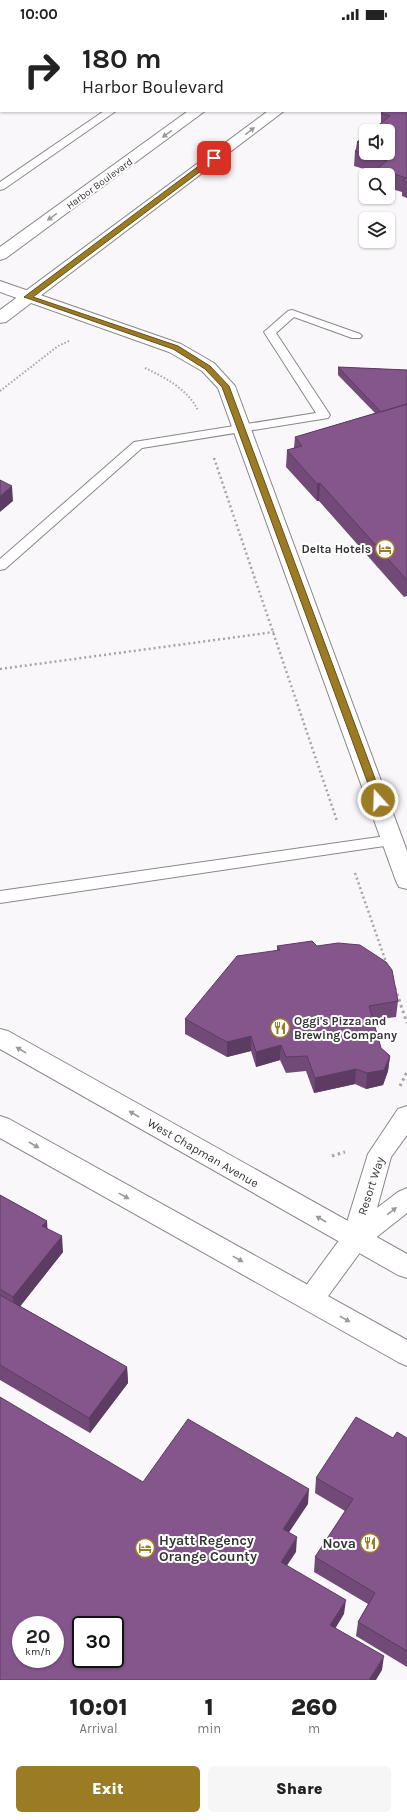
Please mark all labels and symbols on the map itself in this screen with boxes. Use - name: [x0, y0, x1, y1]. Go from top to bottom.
- one-way arrow: [244, 127, 255, 135]
- one-way arrow: [161, 130, 172, 138]
- pin: [197, 141, 231, 175]
- street label: Harbor Boulevard: [64, 156, 135, 212]
- one-way arrow: [47, 213, 57, 221]
- hotel icon: Delta Hotels: [374, 538, 396, 560]
- place label: Delta Hotels: [302, 542, 371, 556]
- position arrow: [357, 779, 399, 821]
- place label: Oggi's Pizza and Brewing Company: [294, 1014, 397, 1042]
- restaurant icon: Oggi's Pizza and Brewing Company: [269, 1017, 291, 1039]
- one-way arrow: [15, 1047, 27, 1054]
- one-way arrow: [129, 1111, 140, 1118]
- street label: West Chapman Avenue: [145, 1115, 261, 1191]
- one-way arrow: [28, 1142, 40, 1149]
- street label: Resort Way: [355, 1155, 387, 1217]
- one-way arrow: [118, 1192, 130, 1199]
- one-way arrow: [387, 1207, 397, 1215]
- one-way arrow: [315, 1216, 327, 1223]
- one-way arrow: [232, 1255, 244, 1262]
- one-way arrow: [339, 1315, 351, 1322]
- place label: Hyatt Regency Orange County: [159, 1532, 257, 1565]
- restaurant icon: Nova: [359, 1532, 381, 1554]
- place label: Nova: [323, 1535, 356, 1552]
- hotel icon: Hyatt Regency Orange County: [134, 1537, 156, 1559]
- speed limit sign: 30: [72, 1616, 124, 1668]

